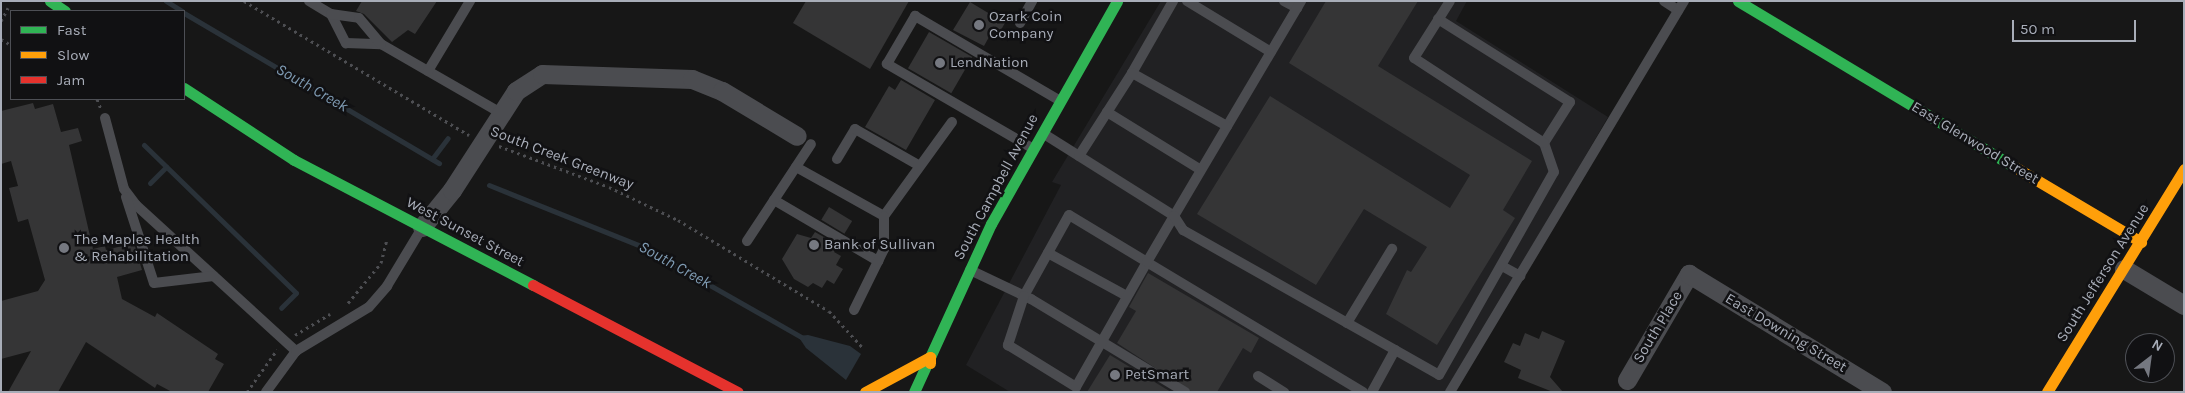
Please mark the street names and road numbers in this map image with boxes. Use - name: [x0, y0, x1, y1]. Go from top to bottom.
- street label: East Glenwood Street: [1908, 98, 2042, 188]
- street label: South Campbell Avenue: [950, 111, 1042, 263]
- street label: South Creek Greenway: [488, 122, 636, 194]
- street label: West Sunset Street: [403, 193, 527, 271]
- street label: South Jefferson Avenue: [2053, 200, 2153, 346]
- street label: South Place: [1629, 288, 1687, 366]
- street label: East Downing Street: [1722, 290, 1850, 376]

